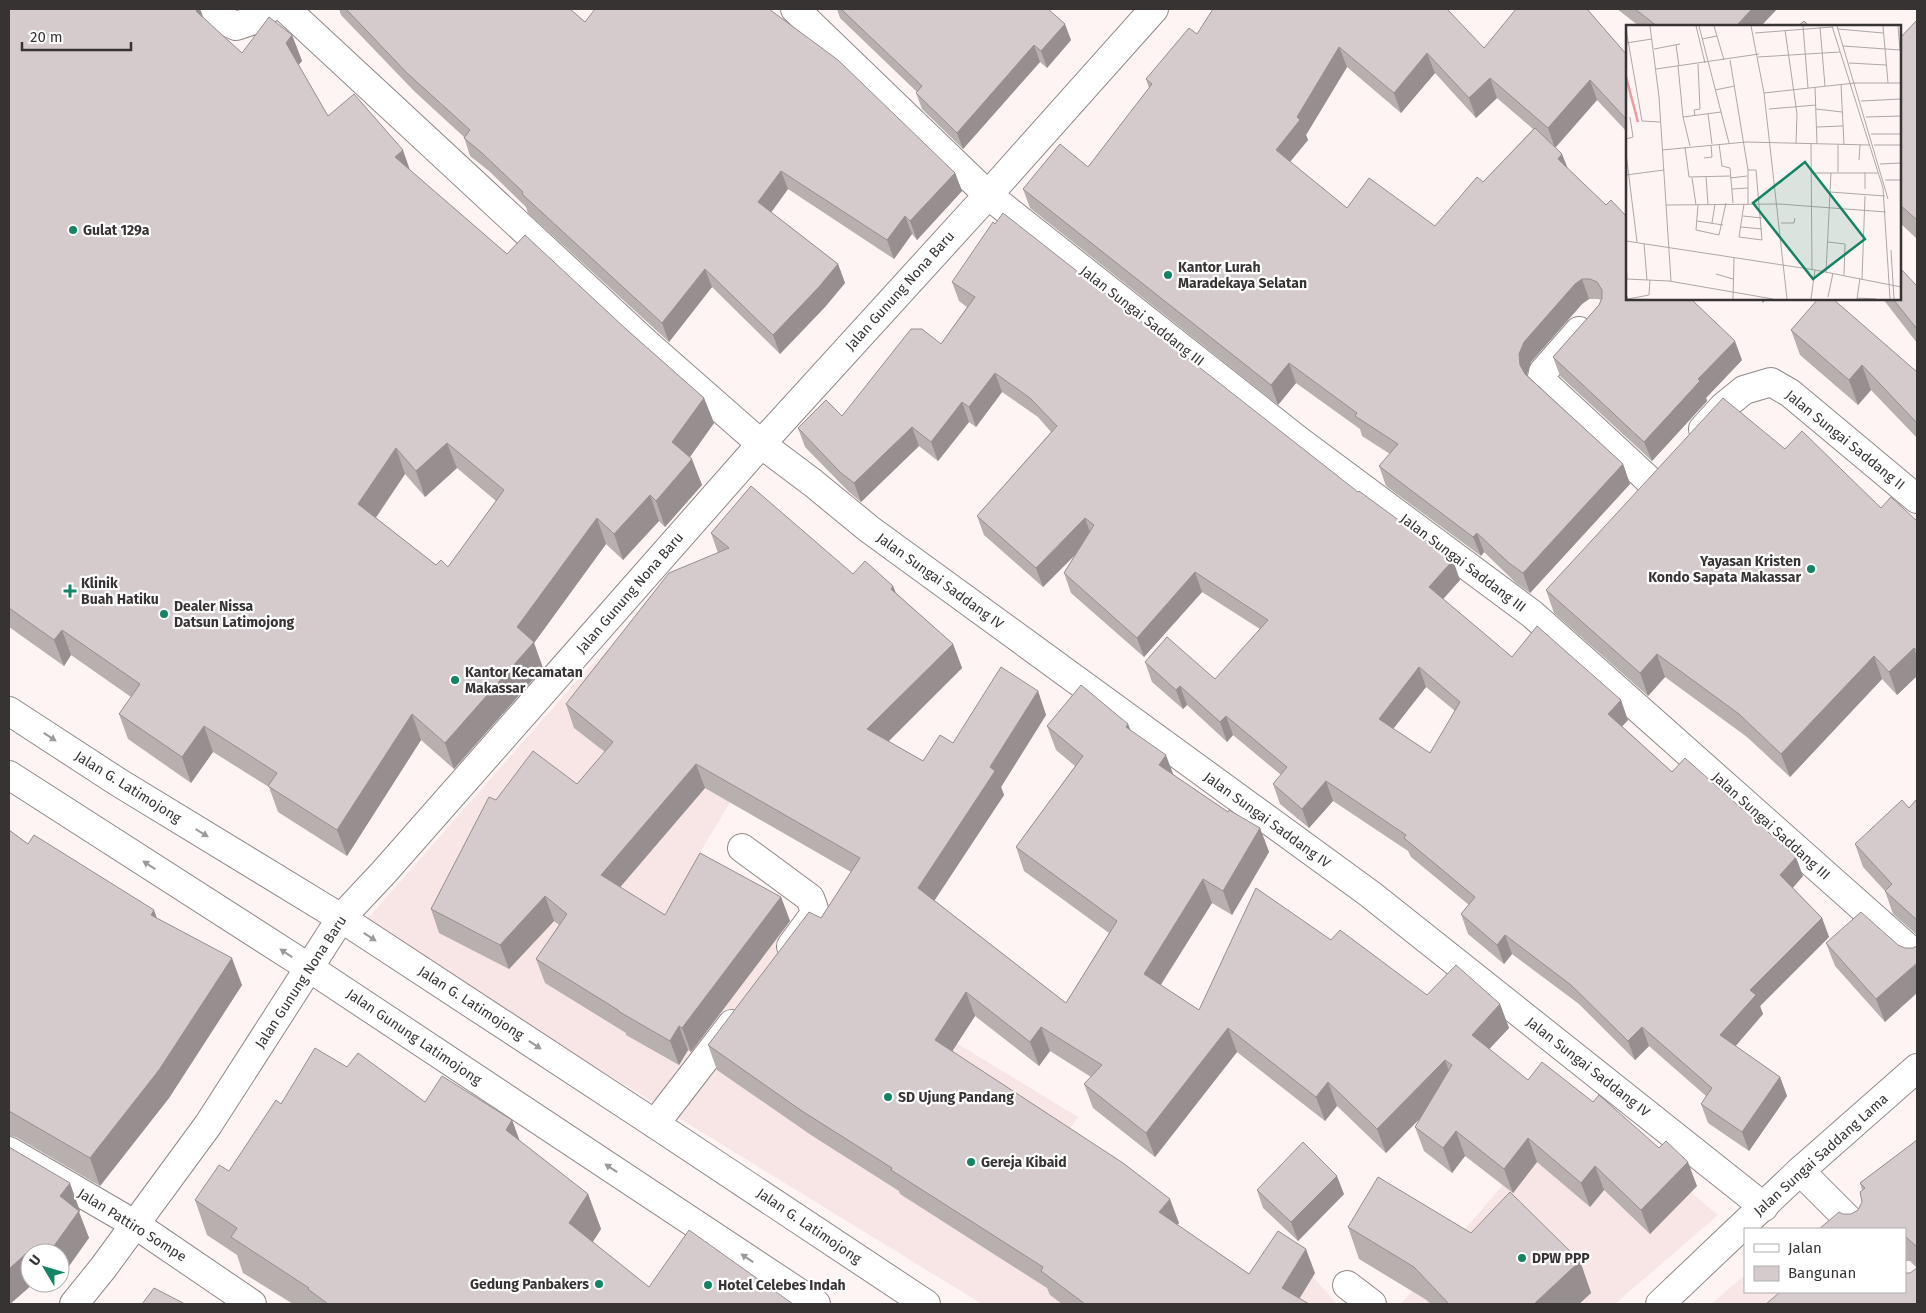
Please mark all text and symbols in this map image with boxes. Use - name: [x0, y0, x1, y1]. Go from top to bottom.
- scale bar: [22, 20, 131, 52]
- inset map: [1626, 25, 1901, 300]
- text: 20 m: [30, 28, 63, 46]
- place label: Gulat 129a: [83, 222, 150, 239]
- marker: Gulat 129a: [67, 224, 79, 236]
- street label: Jalan Gunung Nona Baru: [842, 228, 958, 354]
- place label: Kantor Lurah Maradekaya Selatan: [1178, 259, 1307, 292]
- street label: Jalan Sungai Saddang III: [1077, 262, 1207, 370]
- marker: Kantor Lurah Maradekaya Selatan: [1162, 269, 1174, 281]
- street label: Jalan Sungai Saddang II: [1782, 387, 1908, 493]
- street label: Jalan Sungai Saddang III: [1397, 510, 1529, 616]
- street label: Jalan Gunung Nona Baru: [573, 529, 687, 657]
- street label: Jalan Sungai Saddang IV: [873, 529, 1007, 633]
- place label: Yayasan Kristen Kondo Sapata Makassar: [1648, 553, 1801, 586]
- marker: Yayasan Kristen Kondo Sapata Makassar: [1805, 563, 1817, 575]
- place label: Klinik Buah Hatiku: [81, 575, 159, 608]
- marker: Klinik Buah Hatiku: [63, 584, 77, 598]
- place label: Dealer Nissa Datsun Latimojong: [174, 598, 294, 631]
- marker: Dealer Nissa Datsun Latimojong: [158, 608, 170, 620]
- place label: Kantor Kecamatan Makassar: [465, 664, 583, 697]
- marker: Kantor Kecamatan Makassar: [449, 674, 461, 686]
- one-way arrow: [43, 733, 56, 742]
- street label: Jalan G. Latimojong: [72, 747, 185, 827]
- street label: Jalan Sungai Saddang IV: [1200, 768, 1334, 872]
- street label: Jalan Sungai Saddang III: [1709, 769, 1833, 883]
- one-way arrow: [195, 829, 208, 838]
- one-way arrow: [143, 860, 156, 870]
- street label: Jalan Gunung Nona Baru: [252, 912, 350, 1052]
- one-way arrow: [363, 932, 377, 942]
- one-way arrow: [280, 948, 293, 957]
- street label: Jalan G. Latimojong: [415, 963, 528, 1044]
- street label: Jalan Gunung Latimojong: [343, 985, 485, 1089]
- street label: Jalan Sungai Saddang IV: [1523, 1013, 1653, 1121]
- one-way arrow: [529, 1040, 542, 1050]
- place label: SD Ujung Pandang: [898, 1089, 1014, 1106]
- street label: Jalan Sungai Saddang Lama: [1750, 1090, 1892, 1220]
- marker: SD Ujung Pandang: [882, 1091, 894, 1103]
- place label: Gereja Kibaid: [981, 1154, 1067, 1171]
- marker: Gereja Kibaid: [965, 1156, 977, 1168]
- one-way arrow: [605, 1163, 618, 1173]
- street label: Jalan Pattiro Sompe: [75, 1185, 189, 1265]
- street label: Jalan G. Latimojong: [754, 1185, 865, 1268]
- legend: [1744, 1228, 1906, 1293]
- text: Jalan: [1788, 1239, 1822, 1257]
- north arrow: [20, 1243, 70, 1293]
- place label: DPW PPP: [1532, 1250, 1590, 1267]
- text: U: [26, 1251, 45, 1269]
- marker: DPW PPP: [1516, 1252, 1528, 1264]
- one-way arrow: [740, 1253, 753, 1263]
- text: Bangunan: [1788, 1264, 1856, 1282]
- place label: Gedung Panbakers: [470, 1276, 589, 1293]
- place label: Hotel Celebes Indah: [718, 1277, 846, 1294]
- marker: Gedung Panbakers: [593, 1278, 605, 1290]
- marker: Hotel Celebes Indah: [702, 1279, 714, 1291]

